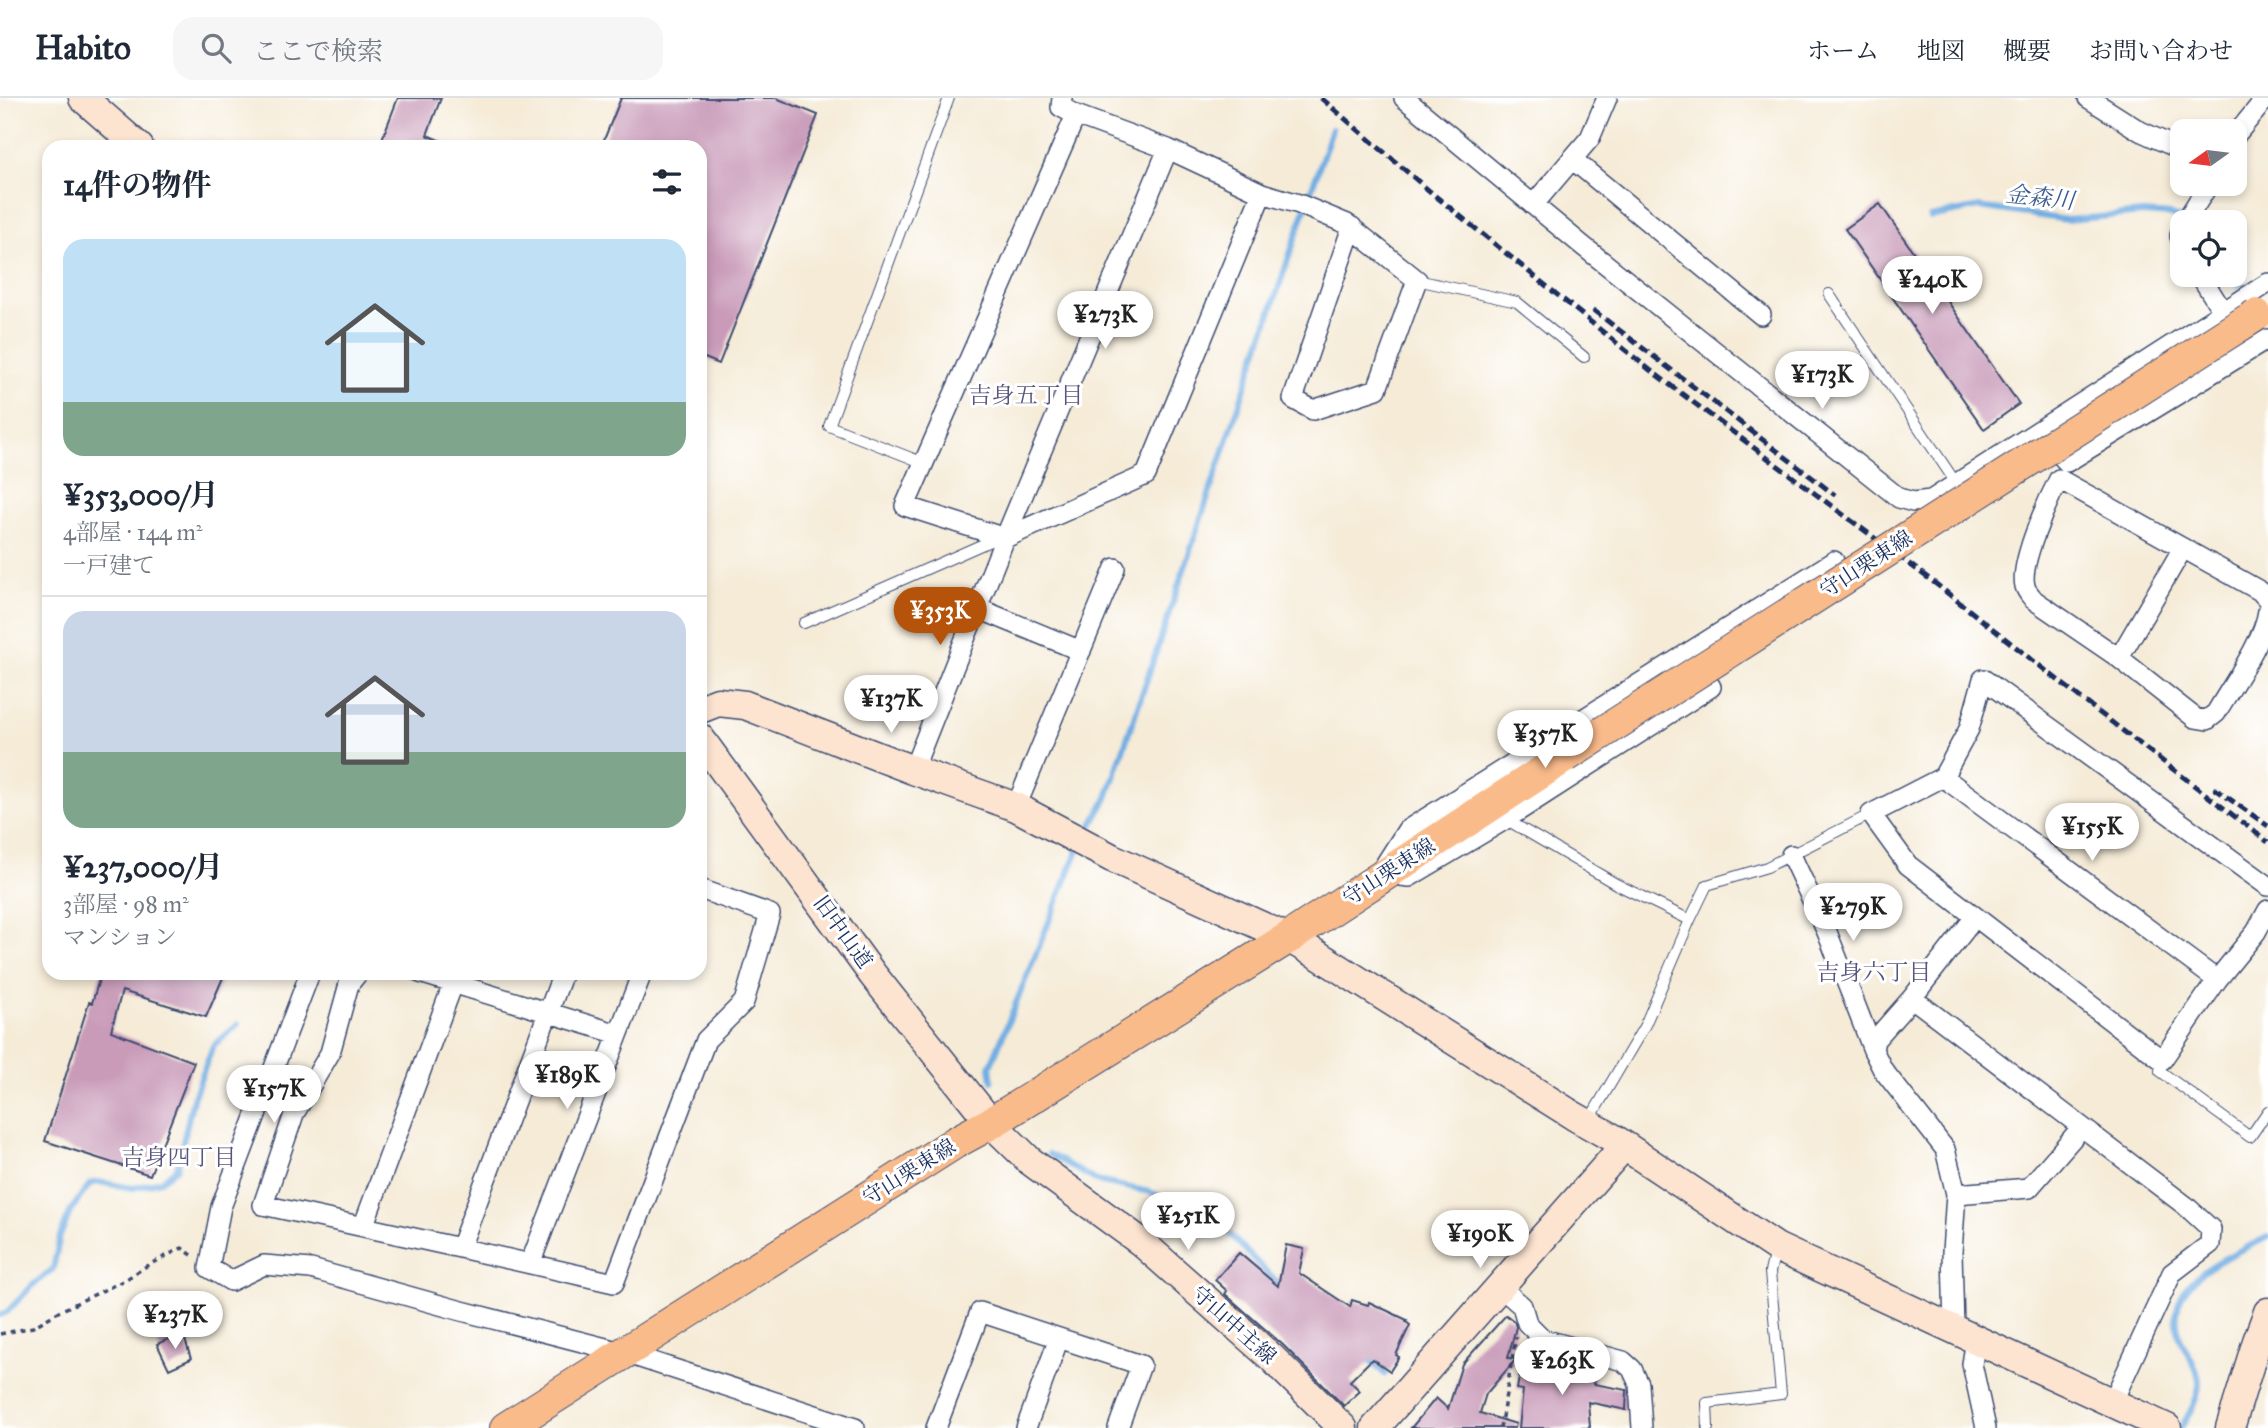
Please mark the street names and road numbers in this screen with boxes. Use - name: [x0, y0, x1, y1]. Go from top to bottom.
- street label: 守山栗東線: [1815, 525, 1917, 603]
- street label: 守山栗東線: [1338, 833, 1440, 911]
- street label: 旧中山道: [808, 890, 878, 974]
- street label: 守山栗東線: [858, 1133, 960, 1211]
- street label: 守山中主線: [1186, 1280, 1282, 1370]

